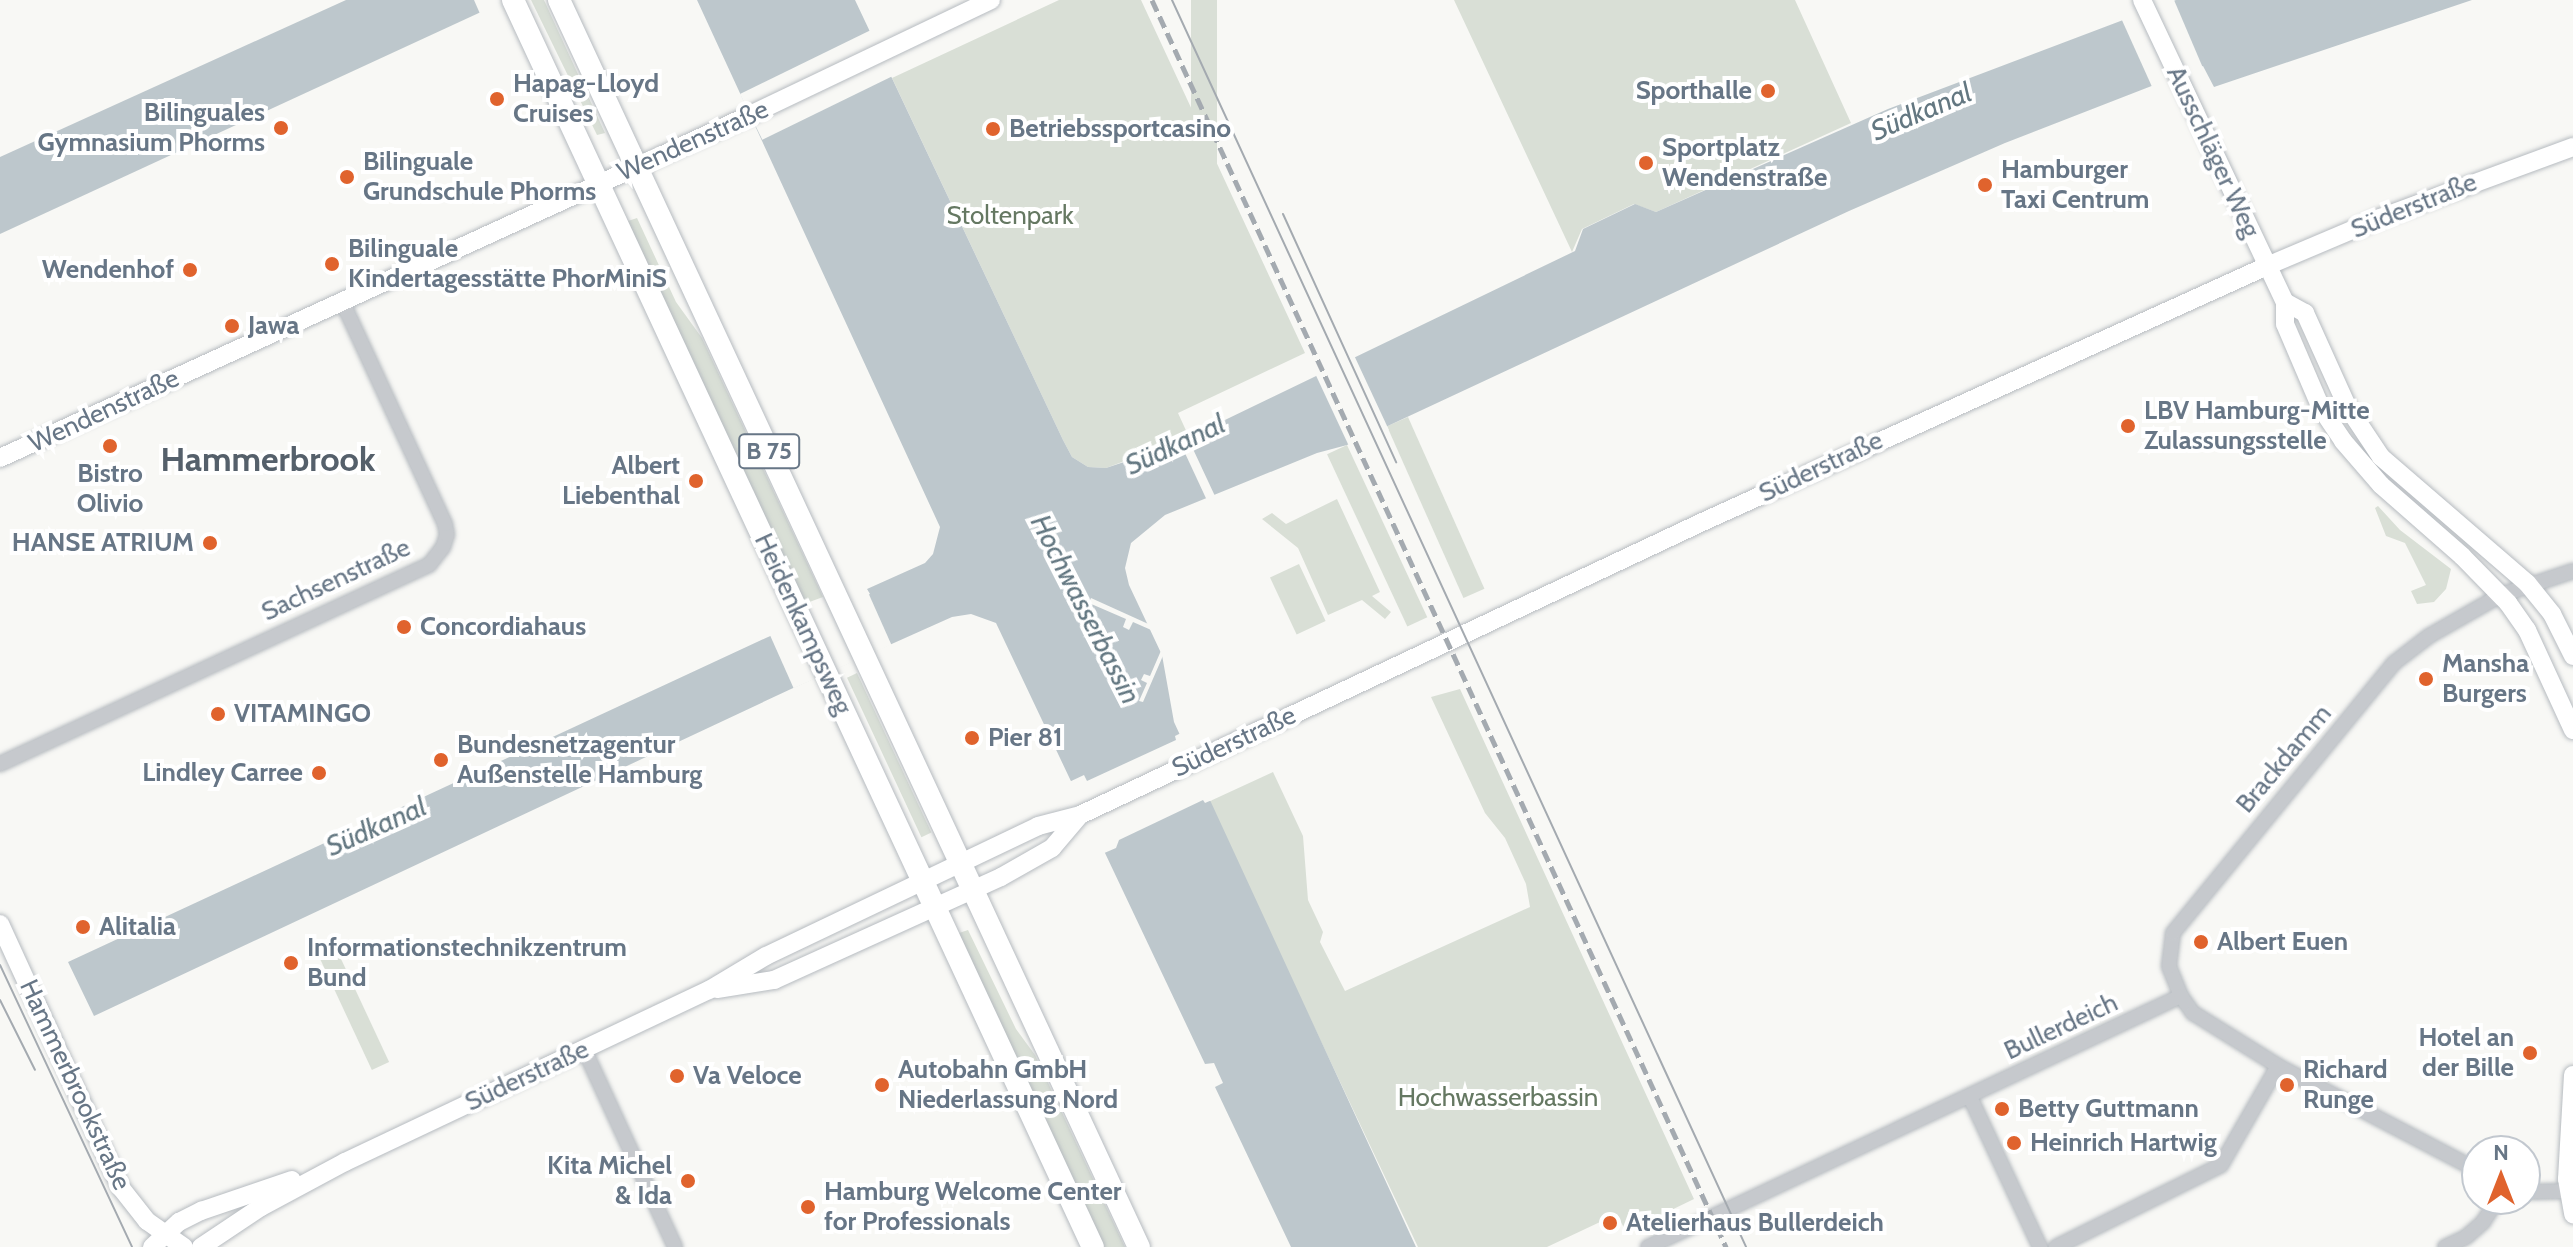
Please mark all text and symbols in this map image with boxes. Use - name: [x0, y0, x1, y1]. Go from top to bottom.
- street label: Ausschläger Weg: [2160, 61, 2266, 243]
- place label: Hapag-Lloyd Cruises: [513, 68, 659, 130]
- place label: Sporthalle: [1636, 75, 1752, 107]
- water label: Südkanal: [1865, 75, 1977, 147]
- marker: Sporthalle: [1759, 82, 1777, 100]
- marker: Hapag-Lloyd Cruises: [488, 90, 506, 108]
- street label: Wendenstraße: [613, 94, 773, 188]
- place label: Bilinguales Gymnasium Phorms: [38, 97, 265, 158]
- place label: Betriebssportcasino: [1009, 113, 1231, 145]
- marker: Bilinguales Gymnasium Phorms: [272, 119, 290, 137]
- marker: Betriebssportcasino: [984, 120, 1002, 138]
- place label: Sportplatz Wendenstraße: [1662, 132, 1827, 194]
- place label: Bilinguale Grundschule Phorms: [363, 146, 596, 208]
- marker: Sportplatz Wendenstraße: [1637, 154, 1655, 172]
- place label: Hamburger Taxi Centrum: [2001, 154, 2149, 216]
- street label: Süderstraße: [2347, 167, 2481, 245]
- marker: Bilinguale Grundschule Phorms: [338, 168, 356, 186]
- marker: Hamburger Taxi Centrum: [1976, 176, 1994, 194]
- park label: Stoltenpark: [946, 200, 1074, 232]
- place label: Bilinguale Kindertagesstätte PhorMiniS: [348, 233, 667, 294]
- place label: Wendenhof: [42, 254, 174, 286]
- marker: Bilinguale Kindertagesstätte PhorMiniS: [323, 255, 341, 273]
- marker: Wendenhof: [181, 261, 199, 279]
- place label: Jawa: [248, 310, 299, 342]
- marker: Jawa: [223, 317, 241, 335]
- street label: Wendenstraße: [24, 363, 184, 459]
- place label: LBV Hamburg-Mitte Zulassungsstelle: [2144, 395, 2370, 456]
- water label: Südkanal: [1120, 406, 1230, 482]
- marker: LBV Hamburg-Mitte Zulassungsstelle: [2119, 417, 2137, 435]
- street label: Süderstraße: [1754, 425, 1888, 509]
- road number: B 75: [737, 431, 801, 471]
- marker: Bistro Olivio: [101, 437, 119, 455]
- district label: Hammerbrook: [161, 440, 375, 480]
- place label: Albert Liebenthal: [562, 450, 680, 512]
- place label: Bistro Olivio: [77, 458, 143, 520]
- marker: Albert Liebenthal: [687, 472, 705, 490]
- water label: Hochwasserbassin: [1024, 509, 1148, 709]
- place label: HANSE ATRIUM: [12, 527, 194, 559]
- street label: Heidenkampsweg: [747, 529, 859, 719]
- street label: Sachsenstraße: [257, 532, 415, 628]
- marker: HANSE ATRIUM: [201, 534, 219, 552]
- place label: Concordiahaus: [420, 611, 586, 643]
- marker: Concordiahaus: [395, 618, 413, 636]
- place label: Mansha Burgers: [2442, 648, 2529, 710]
- marker: Mansha Burgers: [2417, 670, 2435, 688]
- place label: VITAMINGO: [234, 698, 371, 730]
- street label: Brackdamm: [2230, 699, 2338, 819]
- street label: Süderstraße: [1167, 700, 1301, 784]
- marker: VITAMINGO: [209, 705, 227, 723]
- place label: Pier 81: [988, 722, 1063, 754]
- place label: Bundesnetzagentur Außenstelle Hamburg: [457, 729, 702, 790]
- marker: Pier 81: [963, 729, 981, 747]
- marker: Bundesnetzagentur Außenstelle Hamburg: [432, 751, 450, 769]
- place label: Lindley Carree: [142, 757, 303, 789]
- marker: Lindley Carree: [310, 764, 328, 782]
- water label: Südkanal: [321, 789, 431, 863]
- place label: Alitalia: [99, 911, 176, 943]
- marker: Alitalia: [74, 918, 92, 936]
- place label: Albert Euen: [2217, 926, 2348, 958]
- place label: Informationstechnikzentrum Bund: [307, 932, 627, 994]
- marker: Albert Euen: [2192, 933, 2210, 951]
- marker: Informationstechnikzentrum Bund: [282, 954, 300, 972]
- street label: Hammerbrookstraße: [13, 975, 137, 1195]
- street label: Bullerdeich: [1999, 987, 2123, 1067]
- place label: Hotel an der Bille: [2418, 1022, 2514, 1084]
- street label: Süderstraße: [460, 1034, 594, 1118]
- marker: Hotel an der Bille: [2521, 1044, 2539, 1062]
- place label: Autobahn GmbH Niederlassung Nord: [898, 1054, 1118, 1116]
- place label: Richard Runge: [2303, 1054, 2388, 1116]
- place label: Va Veloce: [693, 1060, 802, 1092]
- marker: Va Veloce: [668, 1067, 686, 1085]
- marker: Autobahn GmbH Niederlassung Nord: [873, 1076, 891, 1094]
- marker: Richard Runge: [2278, 1076, 2296, 1094]
- park label: Hochwasserbassin: [1398, 1082, 1598, 1114]
- place label: Betty Guttmann: [2018, 1093, 2199, 1125]
- marker: Betty Guttmann: [1993, 1100, 2011, 1118]
- place label: Heinrich Hartwig: [2030, 1127, 2217, 1159]
- marker: Heinrich Hartwig: [2005, 1134, 2023, 1152]
- north arrow: [2461, 1135, 2541, 1215]
- text: N: [2493, 1139, 2509, 1166]
- place label: Kita Michel & Ida: [547, 1150, 672, 1212]
- marker: Kita Michel & Ida: [679, 1172, 697, 1190]
- place label: Hamburg Welcome Center for Professionals: [824, 1176, 1121, 1238]
- marker: Hamburg Welcome Center for Professionals: [799, 1198, 817, 1216]
- place label: Atelierhaus Bullerdeich: [1626, 1207, 1884, 1239]
- marker: Atelierhaus Bullerdeich: [1601, 1214, 1619, 1232]

